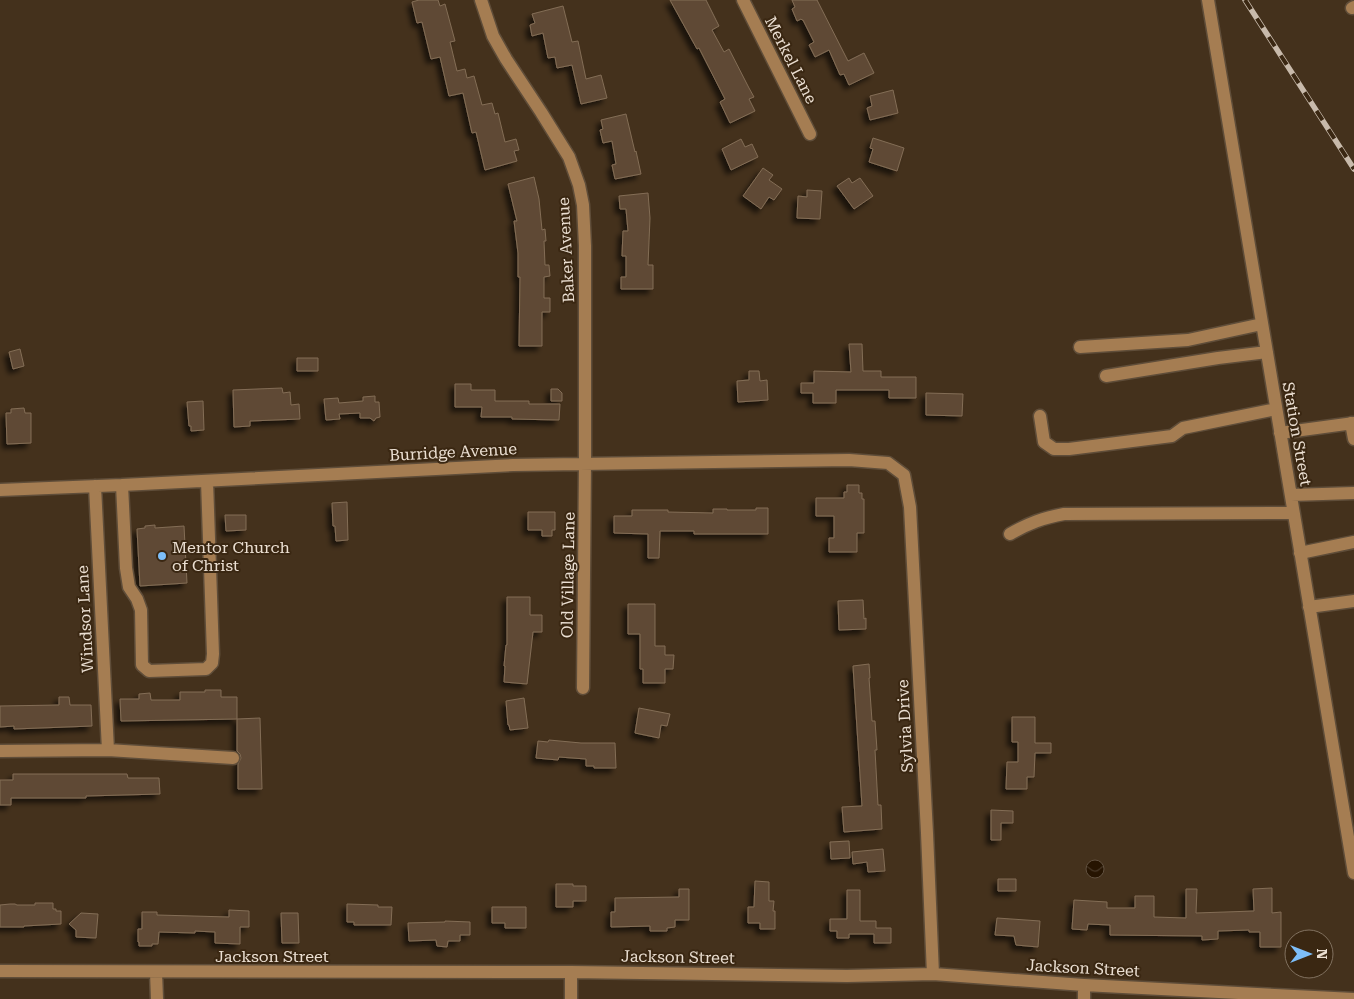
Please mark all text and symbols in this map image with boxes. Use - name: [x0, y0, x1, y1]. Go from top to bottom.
- street label: Merkel Lane: [761, 13, 821, 107]
- street label: Baker Avenue: [554, 196, 578, 303]
- street label: Station Street: [1278, 380, 1316, 488]
- street label: Burridge Avenue: [389, 439, 518, 465]
- street label: Old Village Lane: [557, 512, 579, 638]
- place label: Mentor Church of Christ: [172, 538, 290, 575]
- marker: Mentor Church of Christ: [156, 550, 168, 562]
- street label: Windsor Lane: [73, 565, 97, 673]
- street label: Sylvia Drive: [893, 679, 917, 773]
- north arrow: [1284, 929, 1334, 979]
- street label: Jackson Street: [215, 947, 329, 966]
- street label: Jackson Street: [621, 947, 735, 967]
- text: N: [1314, 949, 1330, 960]
- street label: Jackson Street: [1026, 956, 1140, 980]

